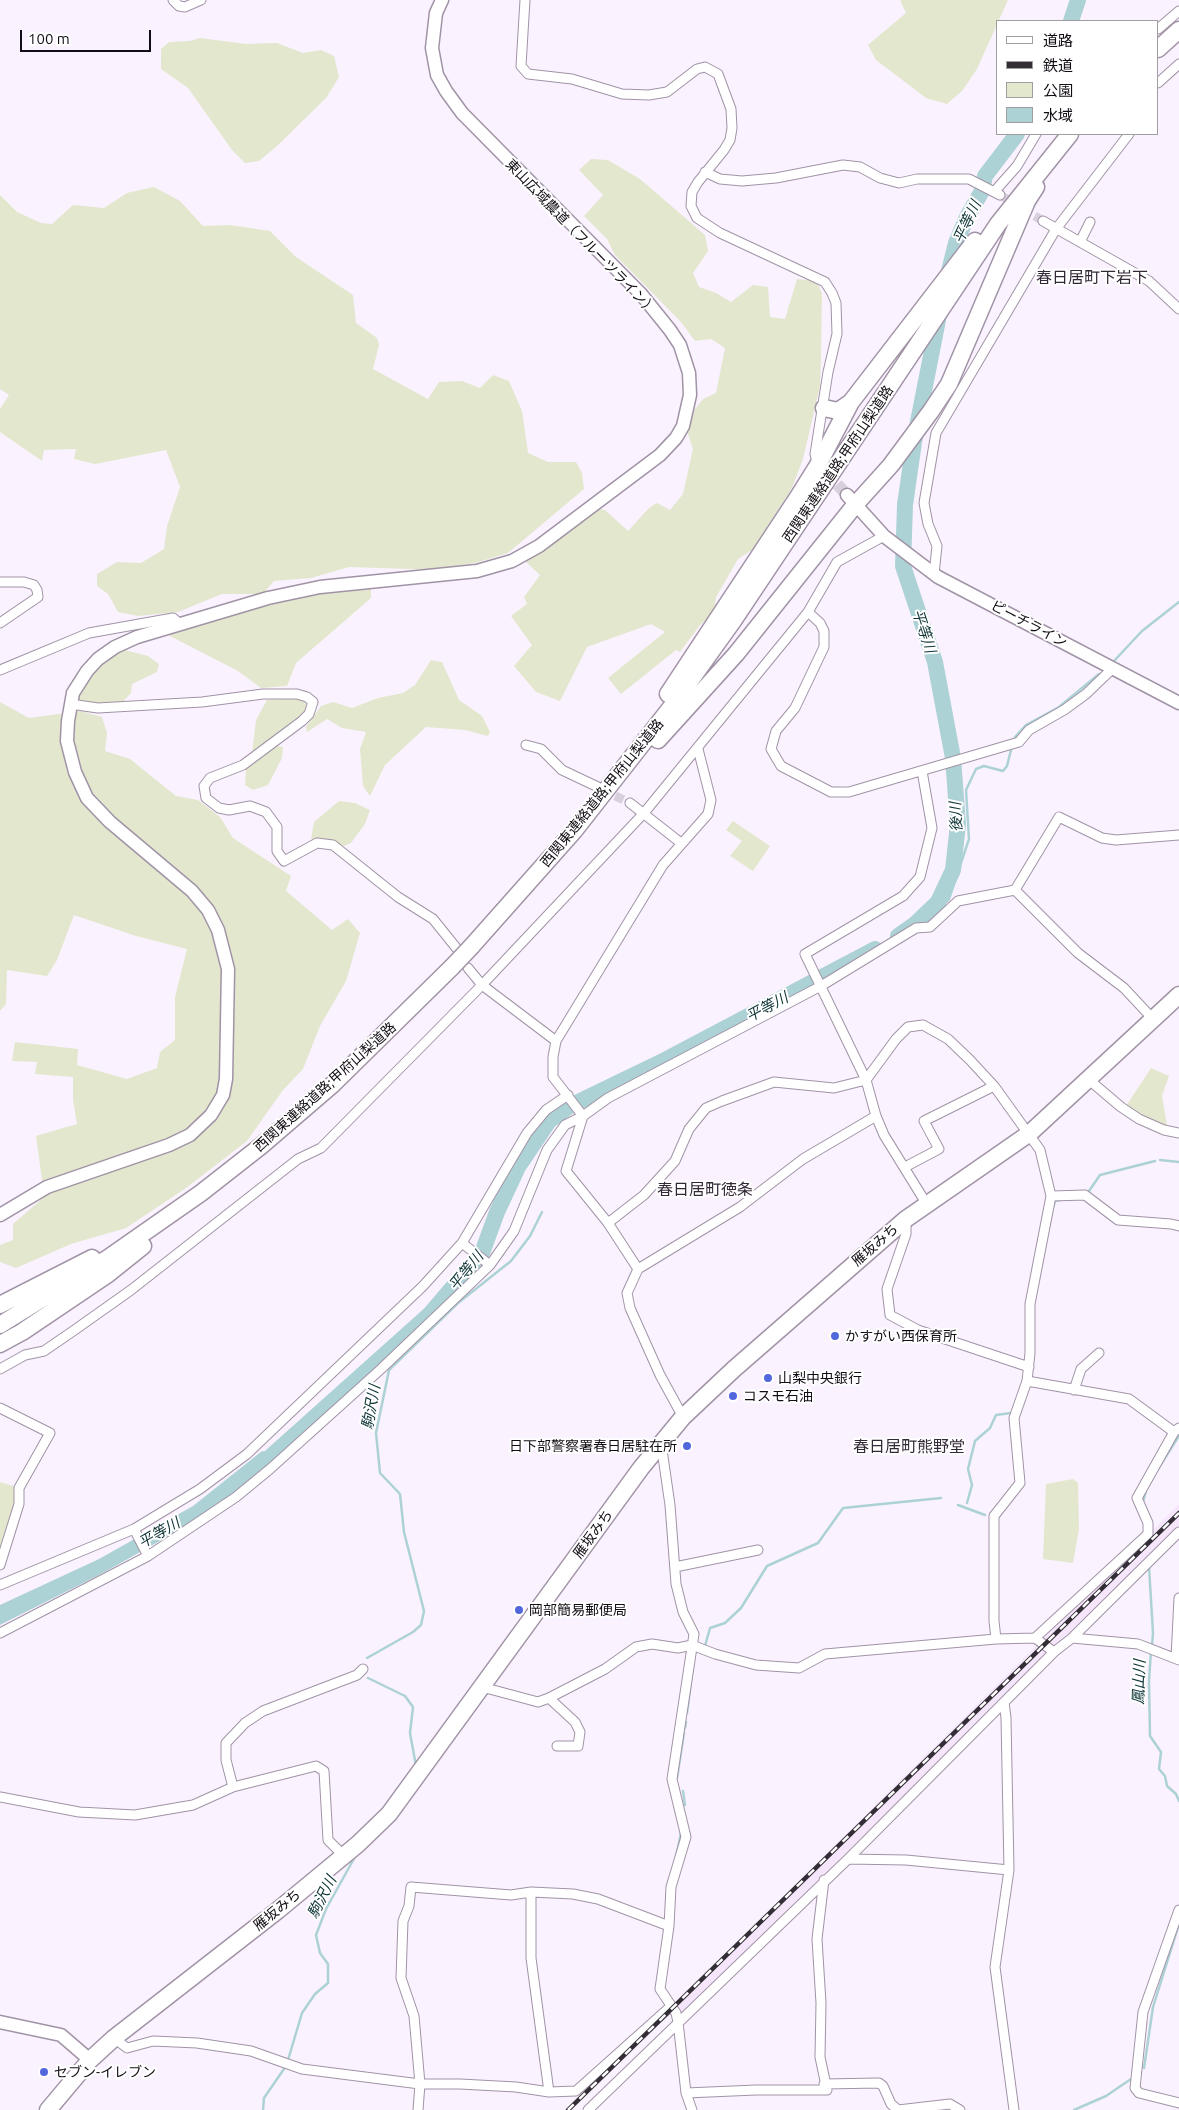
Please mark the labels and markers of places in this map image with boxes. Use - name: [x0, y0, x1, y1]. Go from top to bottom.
- place label: かすがい西保育所: [845, 1328, 957, 1344]
- marker: かすがい西保育所: [829, 1330, 841, 1342]
- place label: 山梨中央銀行: [778, 1370, 862, 1386]
- marker: 山梨中央銀行: [762, 1372, 774, 1384]
- place label: コスモ石油: [743, 1388, 813, 1404]
- marker: コスモ石油: [727, 1390, 739, 1402]
- place label: 日下部警察署春日居駐在所: [509, 1438, 677, 1454]
- marker: 日下部警察署春日居駐在所: [681, 1440, 693, 1452]
- place label: 岡部簡易郵便局: [529, 1602, 627, 1618]
- marker: 岡部簡易郵便局: [513, 1604, 525, 1616]
- place label: セブン-イレブン: [54, 2064, 156, 2080]
- marker: セブン-イレブン: [38, 2066, 50, 2078]

